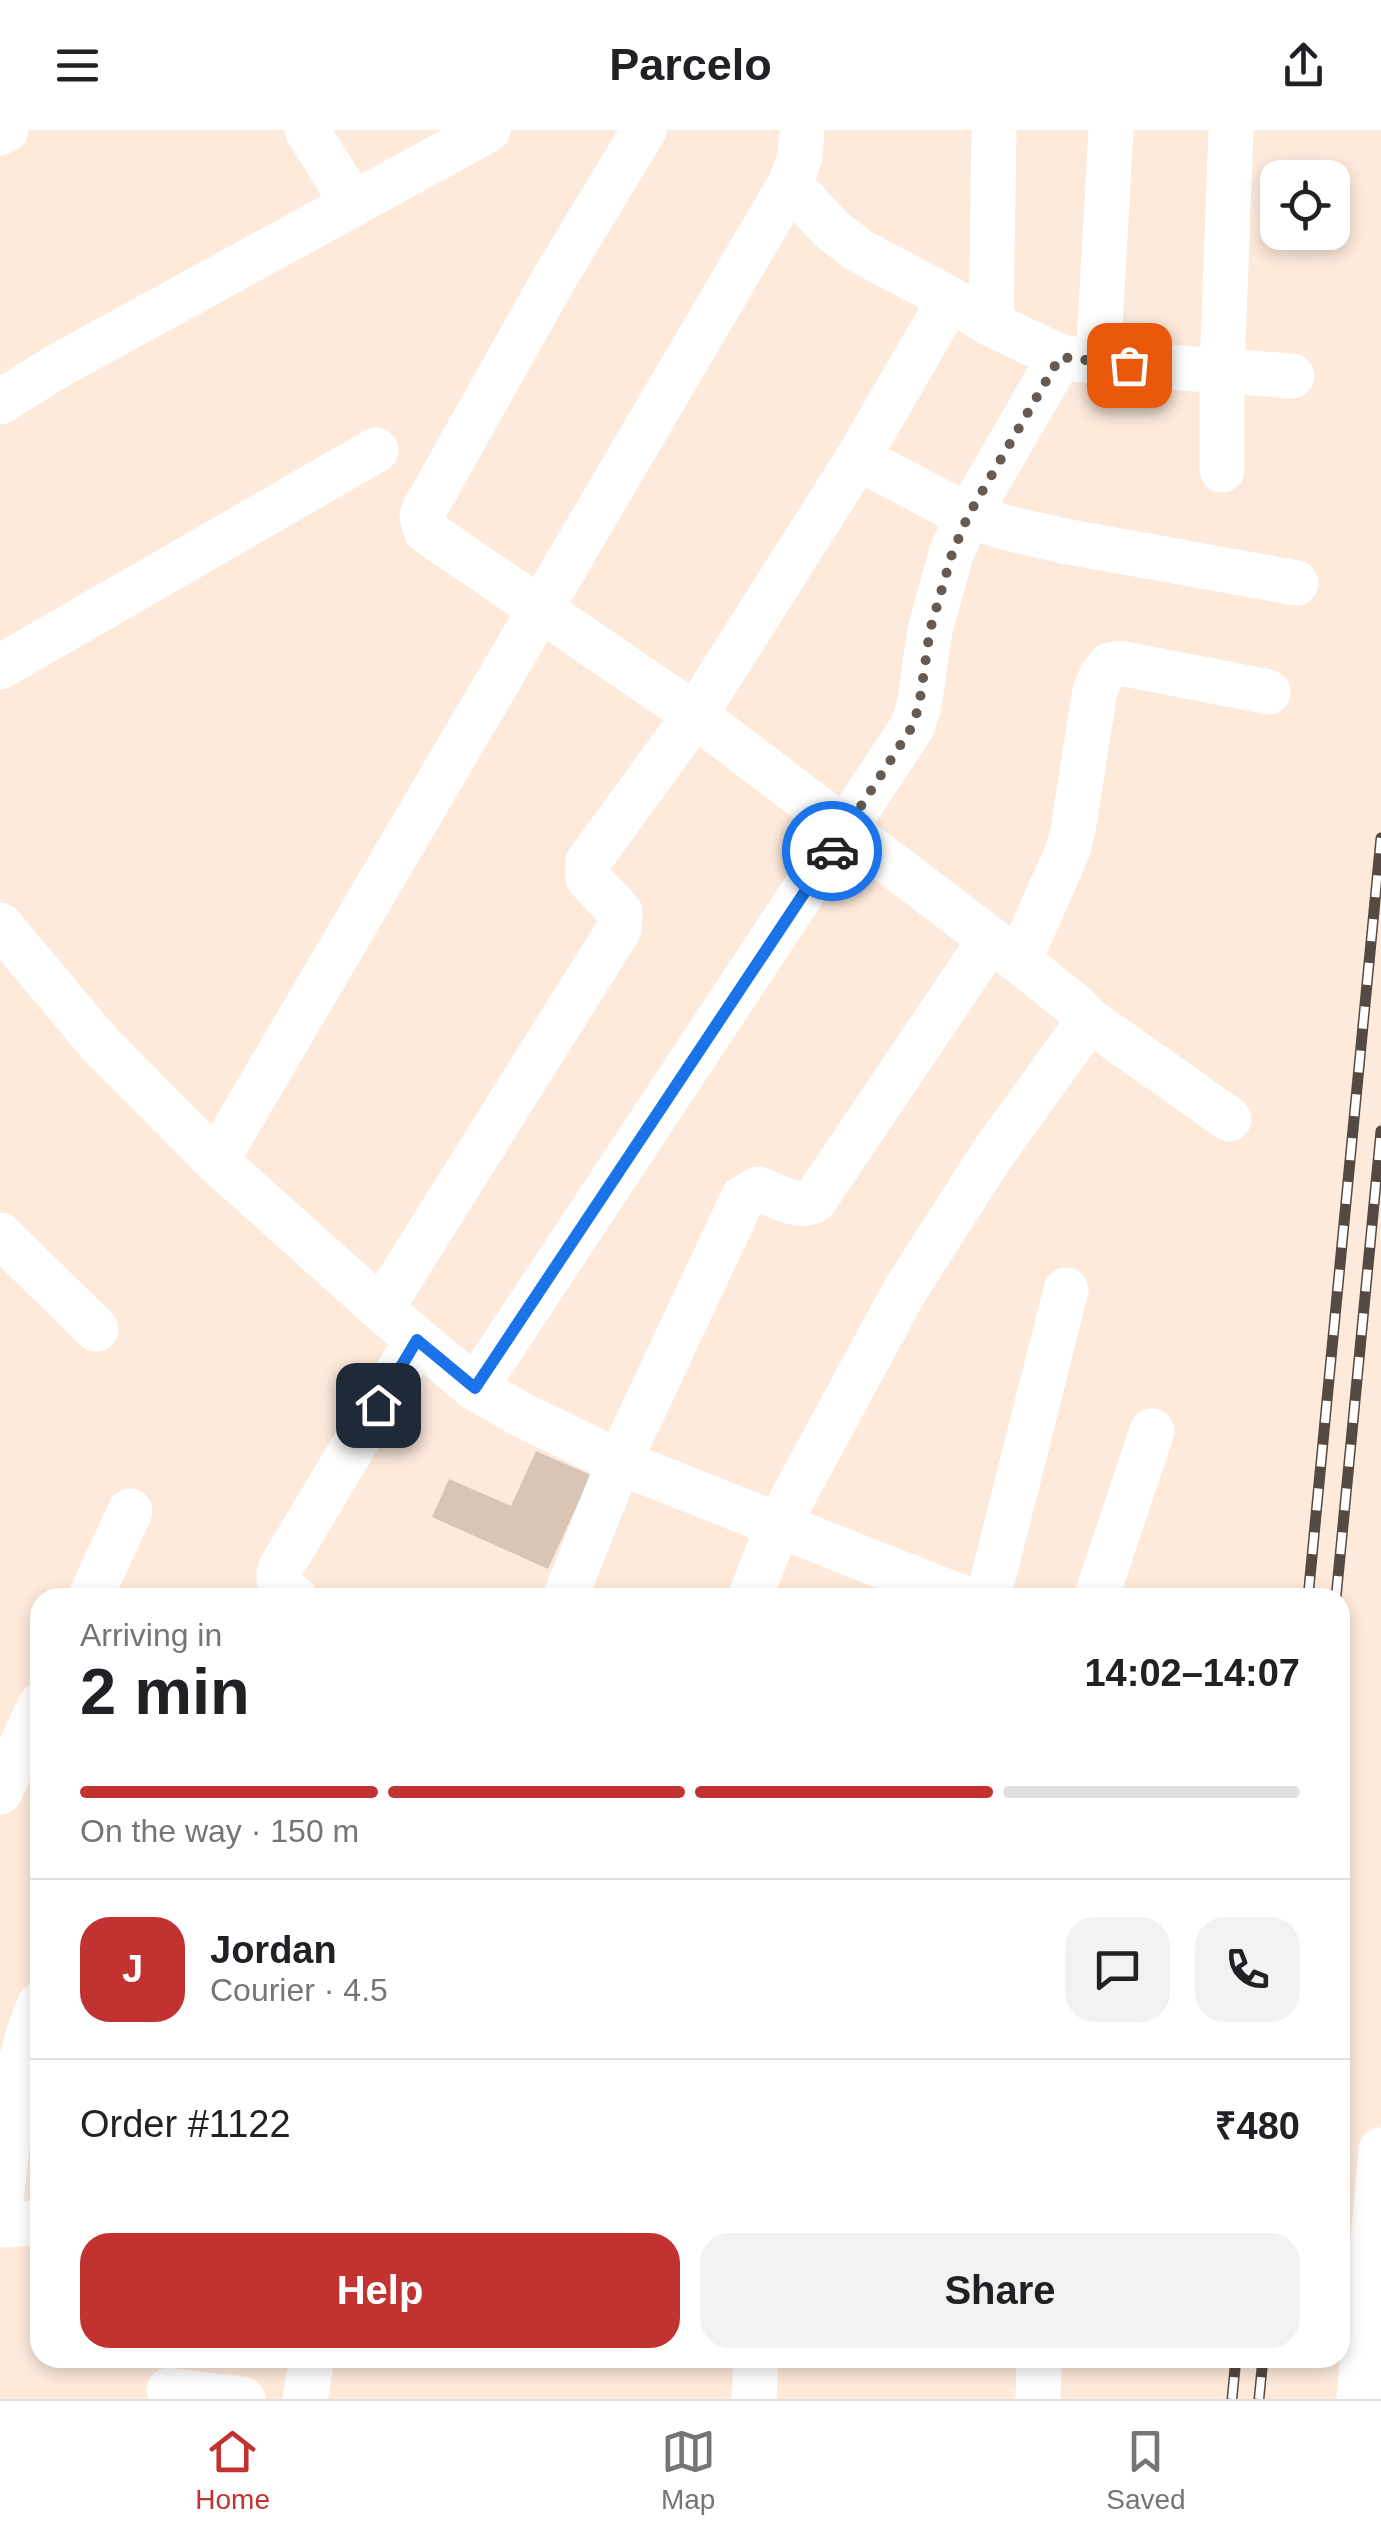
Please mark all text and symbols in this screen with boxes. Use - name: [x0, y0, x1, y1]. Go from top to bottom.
- icon: menu: [50, 38, 105, 93]
- icon: share: [1276, 38, 1331, 93]
- text: Parcelo: [609, 39, 772, 90]
- map controls: [1260, 160, 1350, 250]
- button: locate: [1260, 160, 1350, 250]
- pin: [1087, 323, 1172, 408]
- icon: bag: [1102, 338, 1157, 393]
- courier: [782, 801, 882, 901]
- icon: car: [805, 824, 860, 879]
- pin: [336, 1363, 421, 1448]
- icon: home: [351, 1378, 406, 1433]
- text: Arriving in: [80, 1617, 222, 1653]
- text: 14:02–14:07: [1084, 1652, 1300, 1694]
- text: 2 min: [80, 1655, 250, 1728]
- text: On the way · 150 m: [80, 1813, 359, 1849]
- button: chat: [1065, 1917, 1170, 2022]
- button: phone: [1195, 1917, 1300, 2022]
- text: Jordan: [210, 1929, 337, 1971]
- text: J: [122, 1948, 143, 1990]
- text: Courier · 4.5: [210, 1972, 388, 2008]
- text: Order #1122: [80, 2103, 291, 2145]
- text: ₹480: [1215, 2105, 1300, 2147]
- button: Help: [80, 2233, 680, 2348]
- button: Share: [700, 2233, 1300, 2348]
- tab: Home: [195, 2424, 270, 2516]
- tab: Map: [661, 2424, 716, 2516]
- tab: Saved: [1106, 2424, 1186, 2516]

